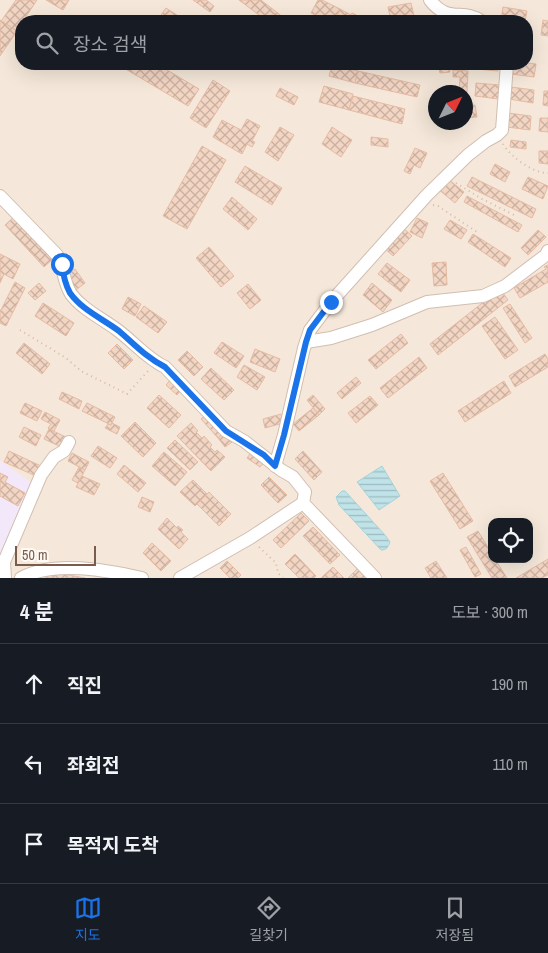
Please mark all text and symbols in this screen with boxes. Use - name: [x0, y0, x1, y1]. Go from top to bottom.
- search box: [15, 15, 533, 70]
- icon: search: [33, 29, 61, 57]
- text: 장소 검색: [73, 31, 147, 57]
- north arrow: [428, 85, 473, 130]
- route start: [51, 253, 74, 276]
- route end: [320, 291, 343, 314]
- map controls: [488, 518, 533, 563]
- button: locate: [488, 518, 533, 563]
- scale bar: [15, 543, 96, 566]
- text: 50 m: [22, 546, 48, 564]
- text: 4 분: [20, 597, 54, 626]
- text: 도보 · 300 m: [451, 601, 528, 623]
- icon: ahead: [20, 670, 48, 698]
- text: 직진: [67, 672, 102, 698]
- text: 190 m: [492, 673, 528, 695]
- icon: left: [20, 750, 48, 778]
- text: 좌회전: [67, 752, 119, 778]
- text: 110 m: [492, 753, 528, 775]
- icon: arrive: [20, 830, 48, 858]
- text: 목적지 도착: [67, 832, 159, 858]
- tab: 지도: [74, 894, 102, 944]
- tab: 길찾기: [249, 894, 288, 944]
- tab: 저장됨: [436, 894, 474, 944]

